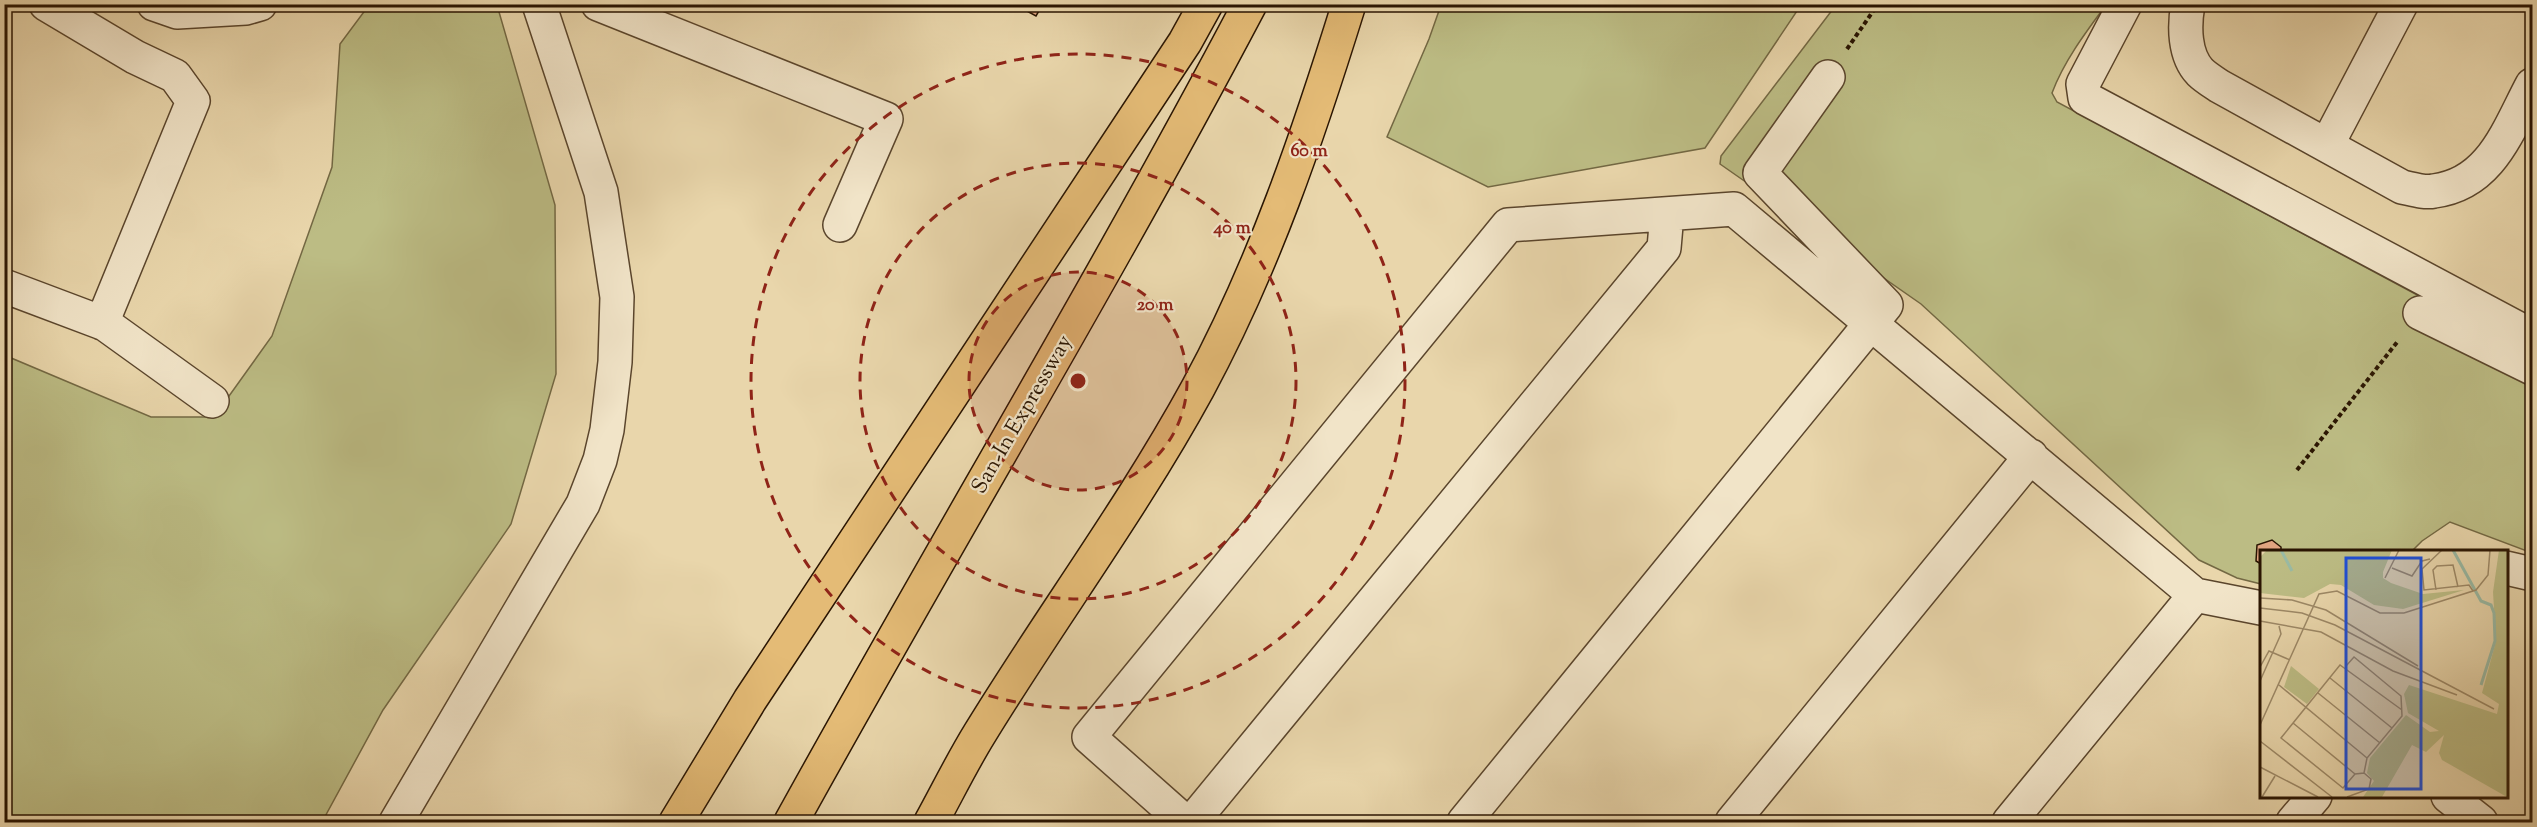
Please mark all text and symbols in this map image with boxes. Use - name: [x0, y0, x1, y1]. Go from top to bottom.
- text: 60 m: [1290, 139, 1328, 165]
- text: 40 m: [1212, 216, 1251, 242]
- text: 20 m: [1137, 293, 1173, 319]
- street label: San-In Expressway: [964, 330, 1082, 500]
- centre of rings: [1068, 371, 1088, 391]
- inset map: [2260, 550, 2507, 797]

